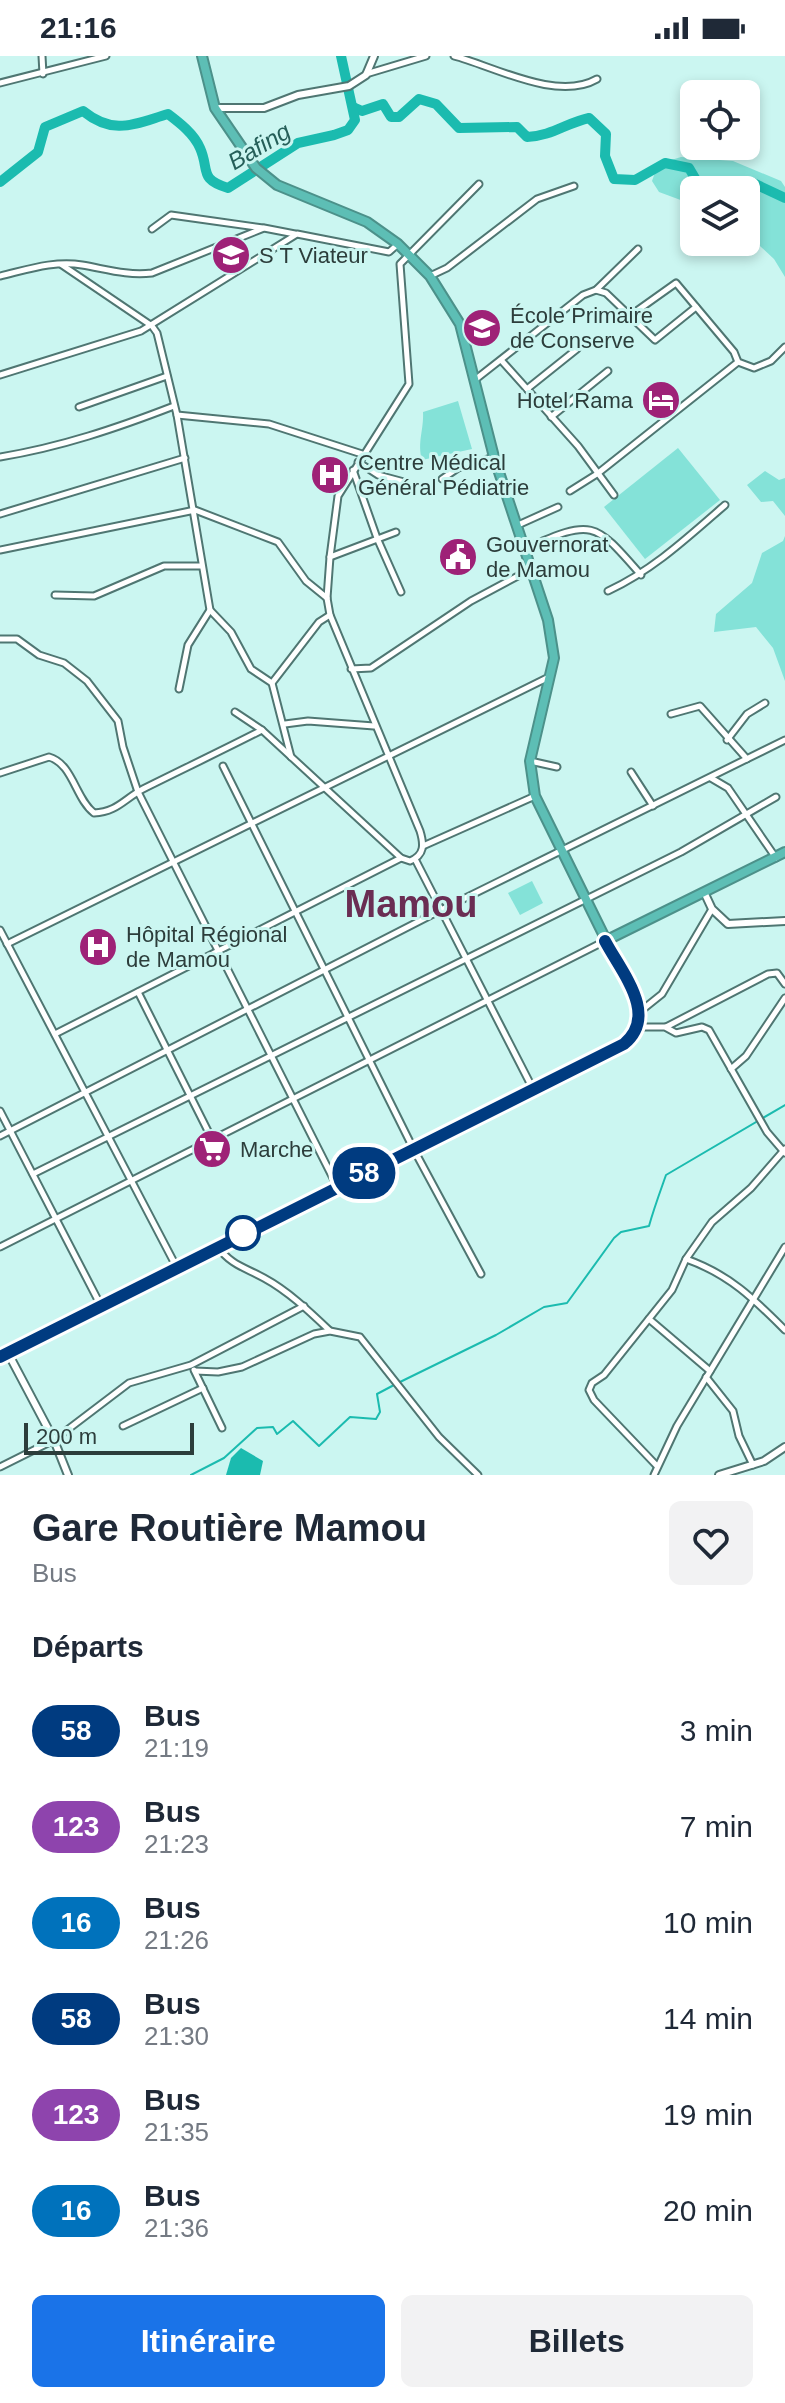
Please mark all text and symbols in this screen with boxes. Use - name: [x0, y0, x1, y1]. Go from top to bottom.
- text: 21:16: [40, 11, 117, 44]
- map controls: [680, 80, 760, 256]
- button: locate: [680, 80, 760, 160]
- water label: Bafing: [223, 117, 296, 175]
- button: layers: [680, 176, 760, 256]
- school or university icon: S T Viateur: [210, 234, 252, 276]
- place label: S T Viateur: [259, 243, 368, 268]
- place label: École Primaire de Conserve: [510, 303, 653, 353]
- school or university icon: École Primaire de Conserve: [461, 307, 503, 349]
- hotel icon: Hotel Rama: [640, 379, 682, 421]
- place label: Hotel Rama: [517, 388, 634, 413]
- place label: Centre Médical Général Pédiatrie: [358, 450, 529, 500]
- hospital icon: Centre Médical Général Pédiatrie: [309, 454, 351, 496]
- place label: Gouvernorat de Mamou: [486, 532, 608, 582]
- public building icon: Gouvernorat de Mamou: [437, 536, 479, 578]
- district label: Mamou: [345, 883, 478, 925]
- place label: Hôpital Régional de Mamou: [126, 922, 287, 972]
- hospital icon: Hôpital Régional de Mamou: [77, 926, 119, 968]
- supermarket icon: Marche: [191, 1128, 233, 1170]
- place label: Marche: [240, 1137, 313, 1162]
- line badge: 58: [328, 1147, 400, 1199]
- text: 58: [348, 1157, 380, 1188]
- unlabelled marker: [226, 1216, 260, 1250]
- scale bar: [24, 1419, 194, 1455]
- text: 200 m: [36, 1424, 97, 1449]
- button: heart: [669, 1501, 753, 1585]
- text: Gare Routière Mamou: [32, 1507, 427, 1549]
- text: Bus: [32, 1558, 77, 1588]
- text: Départs: [32, 1630, 144, 1663]
- text: Bus: [144, 1699, 201, 1732]
- text: 3 min: [680, 1714, 753, 1747]
- text: 58: [60, 1715, 92, 1746]
- text: 21:19: [144, 1733, 209, 1763]
- text: Bus: [144, 1795, 201, 1828]
- text: 7 min: [680, 1810, 753, 1843]
- text: 123: [53, 1811, 99, 1842]
- text: 21:23: [144, 1829, 209, 1859]
- text: Bus: [144, 1891, 201, 1924]
- text: 10 min: [663, 1906, 753, 1939]
- text: 16: [60, 1907, 92, 1938]
- text: 21:26: [144, 1925, 209, 1955]
- text: Bus: [144, 1987, 201, 2020]
- text: 14 min: [663, 2002, 753, 2035]
- text: 58: [60, 2003, 92, 2034]
- text: 21:30: [144, 2021, 209, 2051]
- text: Bus: [144, 2083, 201, 2116]
- text: 19 min: [663, 2098, 753, 2131]
- text: 123: [53, 2099, 99, 2130]
- text: 21:35: [144, 2117, 209, 2147]
- text: Bus: [144, 2179, 201, 2212]
- text: 20 min: [663, 2194, 753, 2227]
- text: 16: [60, 2195, 92, 2226]
- text: 21:36: [144, 2213, 209, 2243]
- button: Itinéraire: [32, 2295, 385, 2387]
- button: Billets: [401, 2295, 753, 2387]

